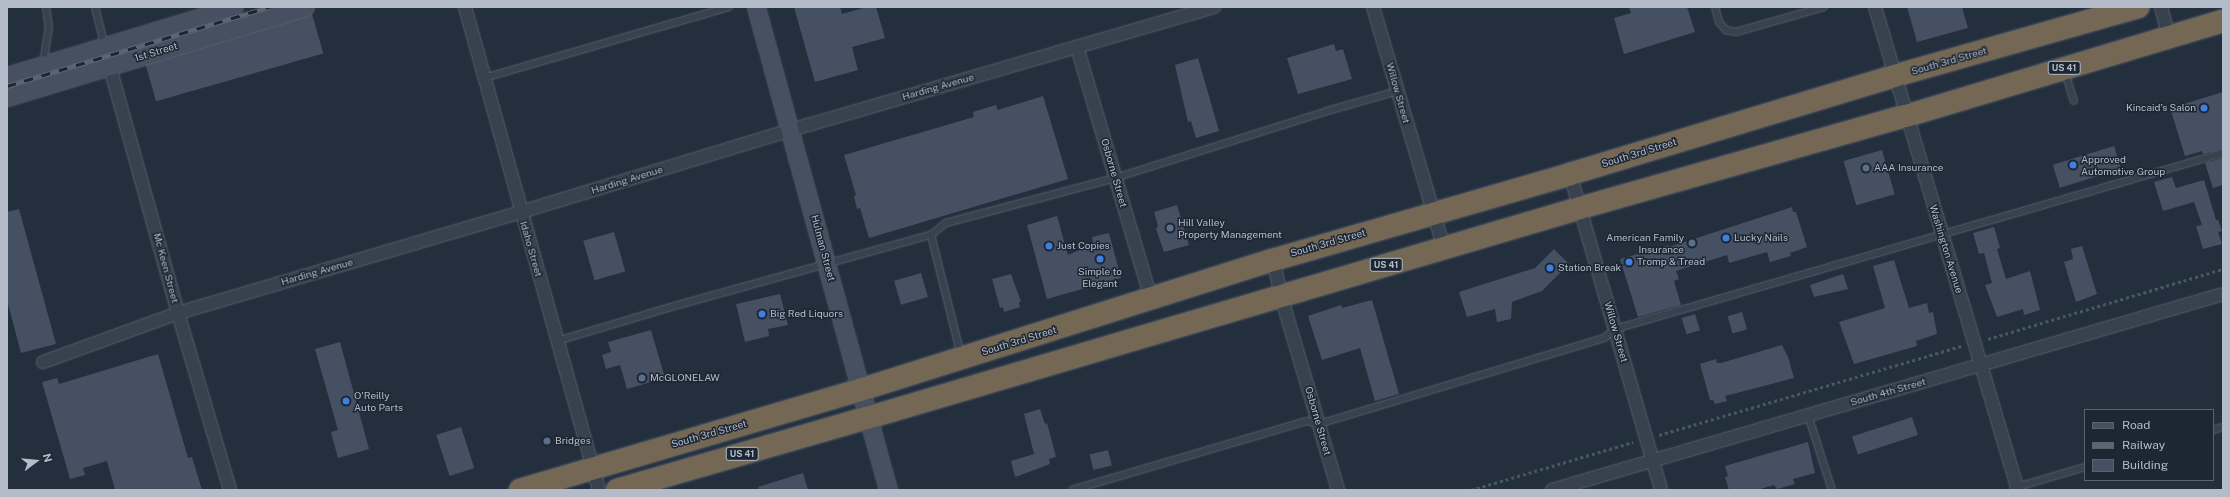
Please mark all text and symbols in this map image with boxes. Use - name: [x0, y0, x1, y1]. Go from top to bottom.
- street label: 1st Street: [133, 40, 179, 64]
- street label: South 3rd Street: [1910, 44, 1988, 78]
- street label: Willow Street: [1384, 61, 1412, 125]
- road number: US 41: [2047, 61, 2081, 75]
- street label: Harding Avenue: [901, 71, 975, 103]
- place label: Kincaid’s Salon: [2126, 102, 2196, 114]
- marker: Kincaid’s Salon: [2199, 103, 2209, 113]
- street label: South 3rd Street: [1600, 136, 1678, 170]
- street label: Osborne Street: [1098, 137, 1130, 209]
- place label: Approved Automotive Group: [2081, 153, 2165, 176]
- marker: Approved Automotive Group: [2068, 160, 2078, 170]
- place label: AAA Insurance: [1874, 162, 1943, 174]
- street label: Harding Avenue: [590, 163, 664, 197]
- marker: AAA Insurance: [1861, 163, 1871, 173]
- street label: Washington Avenue: [1927, 203, 1965, 295]
- street label: Hulman Street: [808, 214, 838, 282]
- place label: Hill Valley Property Management: [1178, 216, 1282, 240]
- street label: Idaho Street: [517, 220, 545, 278]
- marker: Hill Valley Property Management: [1165, 223, 1175, 233]
- street label: South 3rd Street: [1289, 226, 1367, 260]
- place label: American Family Insurance: [1606, 231, 1684, 254]
- street label: Mc Keen Street: [151, 232, 181, 304]
- place label: Lucky Nails: [1734, 232, 1788, 244]
- marker: Lucky Nails: [1721, 233, 1731, 243]
- marker: American Family Insurance: [1687, 238, 1697, 248]
- place label: Just Copies: [1057, 240, 1110, 252]
- marker: Just Copies: [1044, 241, 1054, 251]
- marker: Simple to Elegant: [1095, 254, 1105, 264]
- street label: Harding Avenue: [280, 256, 354, 288]
- place label: Tromp & Tread: [1637, 256, 1705, 268]
- marker: Tromp & Tread: [1624, 257, 1634, 267]
- road number: US 41: [1369, 258, 1403, 272]
- place label: Station Break: [1558, 262, 1621, 274]
- marker: Station Break: [1545, 263, 1555, 273]
- place label: Simple to Elegant: [1078, 265, 1122, 288]
- street label: Willow Street: [1602, 300, 1630, 364]
- place label: Big Red Liquors: [770, 308, 843, 320]
- marker: Big Red Liquors: [757, 309, 767, 319]
- street label: South 3rd Street: [980, 324, 1058, 358]
- place label: McGLONELAW: [650, 372, 720, 384]
- marker: McGLONELAW: [637, 373, 647, 383]
- street label: South 4th Street: [1849, 376, 1927, 408]
- street label: Osborne Street: [1302, 385, 1334, 457]
- place label: O'Reilly Auto Parts: [354, 389, 403, 412]
- marker: O'Reilly Auto Parts: [341, 396, 351, 406]
- legend: [2084, 409, 2214, 481]
- street label: South 3rd Street: [670, 417, 748, 451]
- text: Road: [2122, 418, 2150, 432]
- place label: Bridges: [555, 435, 591, 447]
- marker: Bridges: [542, 436, 552, 446]
- text: Railway: [2122, 438, 2165, 452]
- north arrow: [16, 441, 56, 481]
- road number: US 41: [725, 447, 759, 461]
- text: N: [41, 452, 54, 463]
- text: Building: [2122, 458, 2168, 472]

